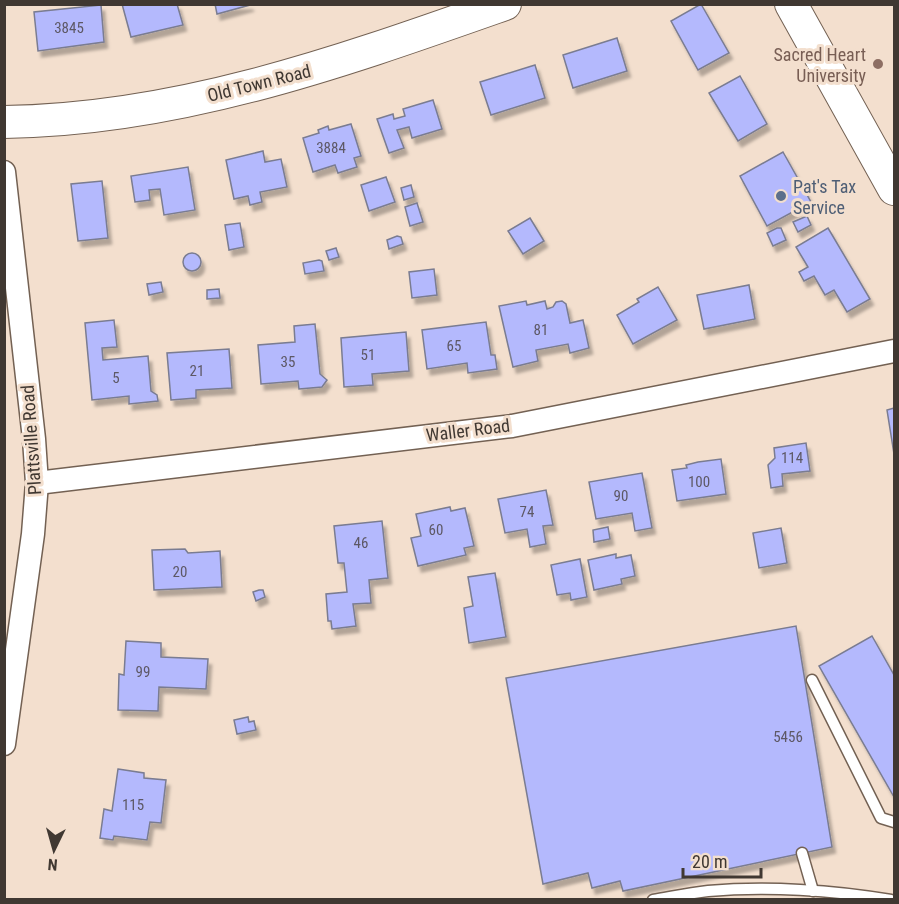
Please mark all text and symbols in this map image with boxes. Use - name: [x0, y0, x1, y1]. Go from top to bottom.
- house number: 3845: [54, 19, 84, 37]
- place label: Sacred Heart University: [773, 44, 866, 86]
- marker: Sacred Heart University: [871, 57, 885, 71]
- street label: Old Town Road: [205, 60, 313, 106]
- house number: 3884: [316, 139, 346, 157]
- place label: Pat's Tax Service: [793, 176, 856, 218]
- marker: Pat's Tax Service: [774, 189, 788, 203]
- house number: 81: [534, 321, 548, 339]
- house number: 65: [447, 337, 461, 355]
- house number: 51: [361, 346, 375, 364]
- house number: 35: [281, 353, 295, 371]
- house number: 21: [190, 362, 204, 380]
- house number: 5: [112, 369, 120, 387]
- street label: Plattsville Road: [17, 384, 45, 496]
- street label: Waller Road: [425, 414, 511, 446]
- house number: 114: [781, 449, 803, 467]
- house number: 100: [688, 473, 710, 491]
- house number: 90: [614, 487, 628, 505]
- house number: 74: [520, 503, 534, 521]
- house number: 60: [429, 521, 443, 539]
- house number: 46: [354, 534, 368, 552]
- house number: 20: [173, 563, 187, 581]
- house number: 99: [136, 663, 150, 681]
- house number: 5456: [773, 728, 803, 746]
- house number: 115: [122, 796, 144, 814]
- north arrow: [24, 820, 84, 880]
- scale bar: [683, 841, 761, 879]
- text: 20 m: [692, 851, 727, 872]
- text: N: [47, 855, 58, 874]

